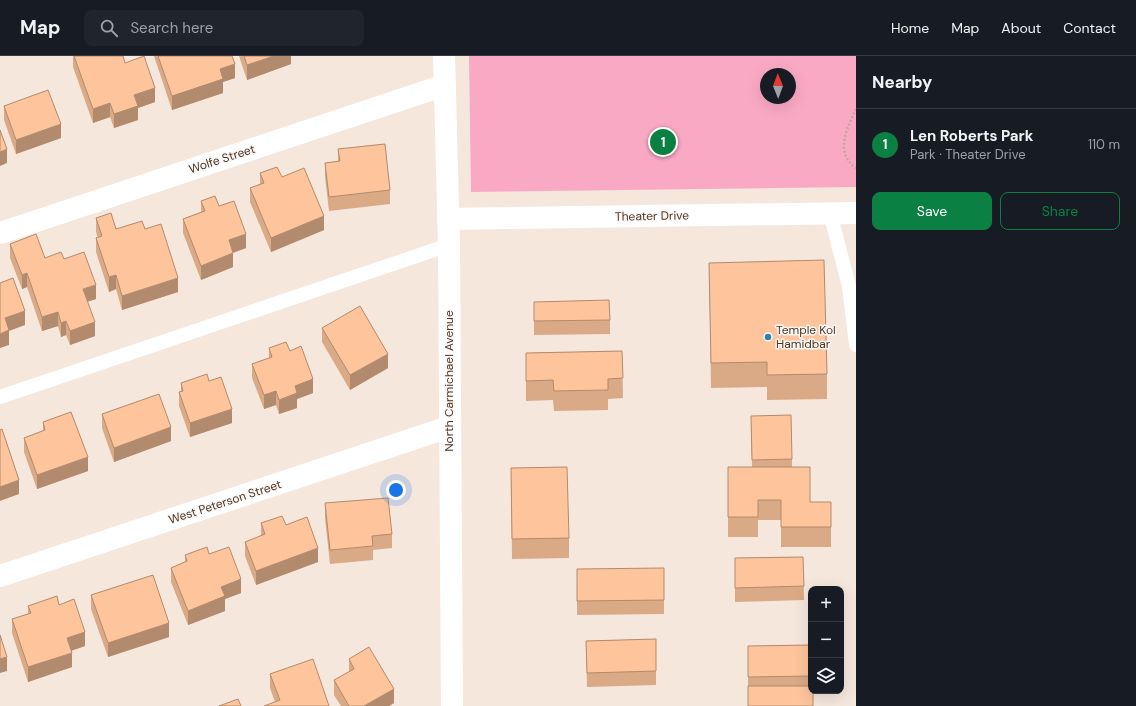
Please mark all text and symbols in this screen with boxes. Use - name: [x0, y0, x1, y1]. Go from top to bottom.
- search box: [84, 10, 364, 46]
- text: Map: [20, 15, 60, 40]
- icon: search: [98, 17, 120, 39]
- text: Search here: [130, 18, 213, 38]
- text: Home: [891, 19, 929, 37]
- text: Map: [951, 19, 979, 37]
- text: About: [1001, 19, 1041, 37]
- text: Contact: [1063, 19, 1116, 37]
- north arrow: [760, 68, 796, 104]
- text: Nearby: [872, 71, 932, 93]
- text: Len Roberts Park: [910, 126, 1033, 146]
- pin: 1: [650, 127, 676, 157]
- text: 1: [883, 136, 887, 153]
- text: 110 m: [1088, 136, 1120, 153]
- street label: Wolfe Street: [187, 141, 257, 177]
- text: Park · Theater Drive: [910, 146, 1026, 163]
- button: Save: [872, 192, 992, 230]
- button: Share: [1000, 192, 1120, 230]
- street label: Theater Drive: [615, 207, 689, 225]
- street label: North Carmichael Avenue: [441, 310, 457, 452]
- place label: Temple Kol Hamidbar: [776, 322, 836, 352]
- marker: Temple Kol Hamidbar: [763, 332, 773, 342]
- street label: West Peterson Street: [167, 476, 284, 528]
- your location: [386, 480, 406, 500]
- map controls: [808, 586, 844, 694]
- button: +: [808, 586, 844, 622]
- button: −: [808, 622, 844, 658]
- button: layers: [808, 658, 844, 694]

